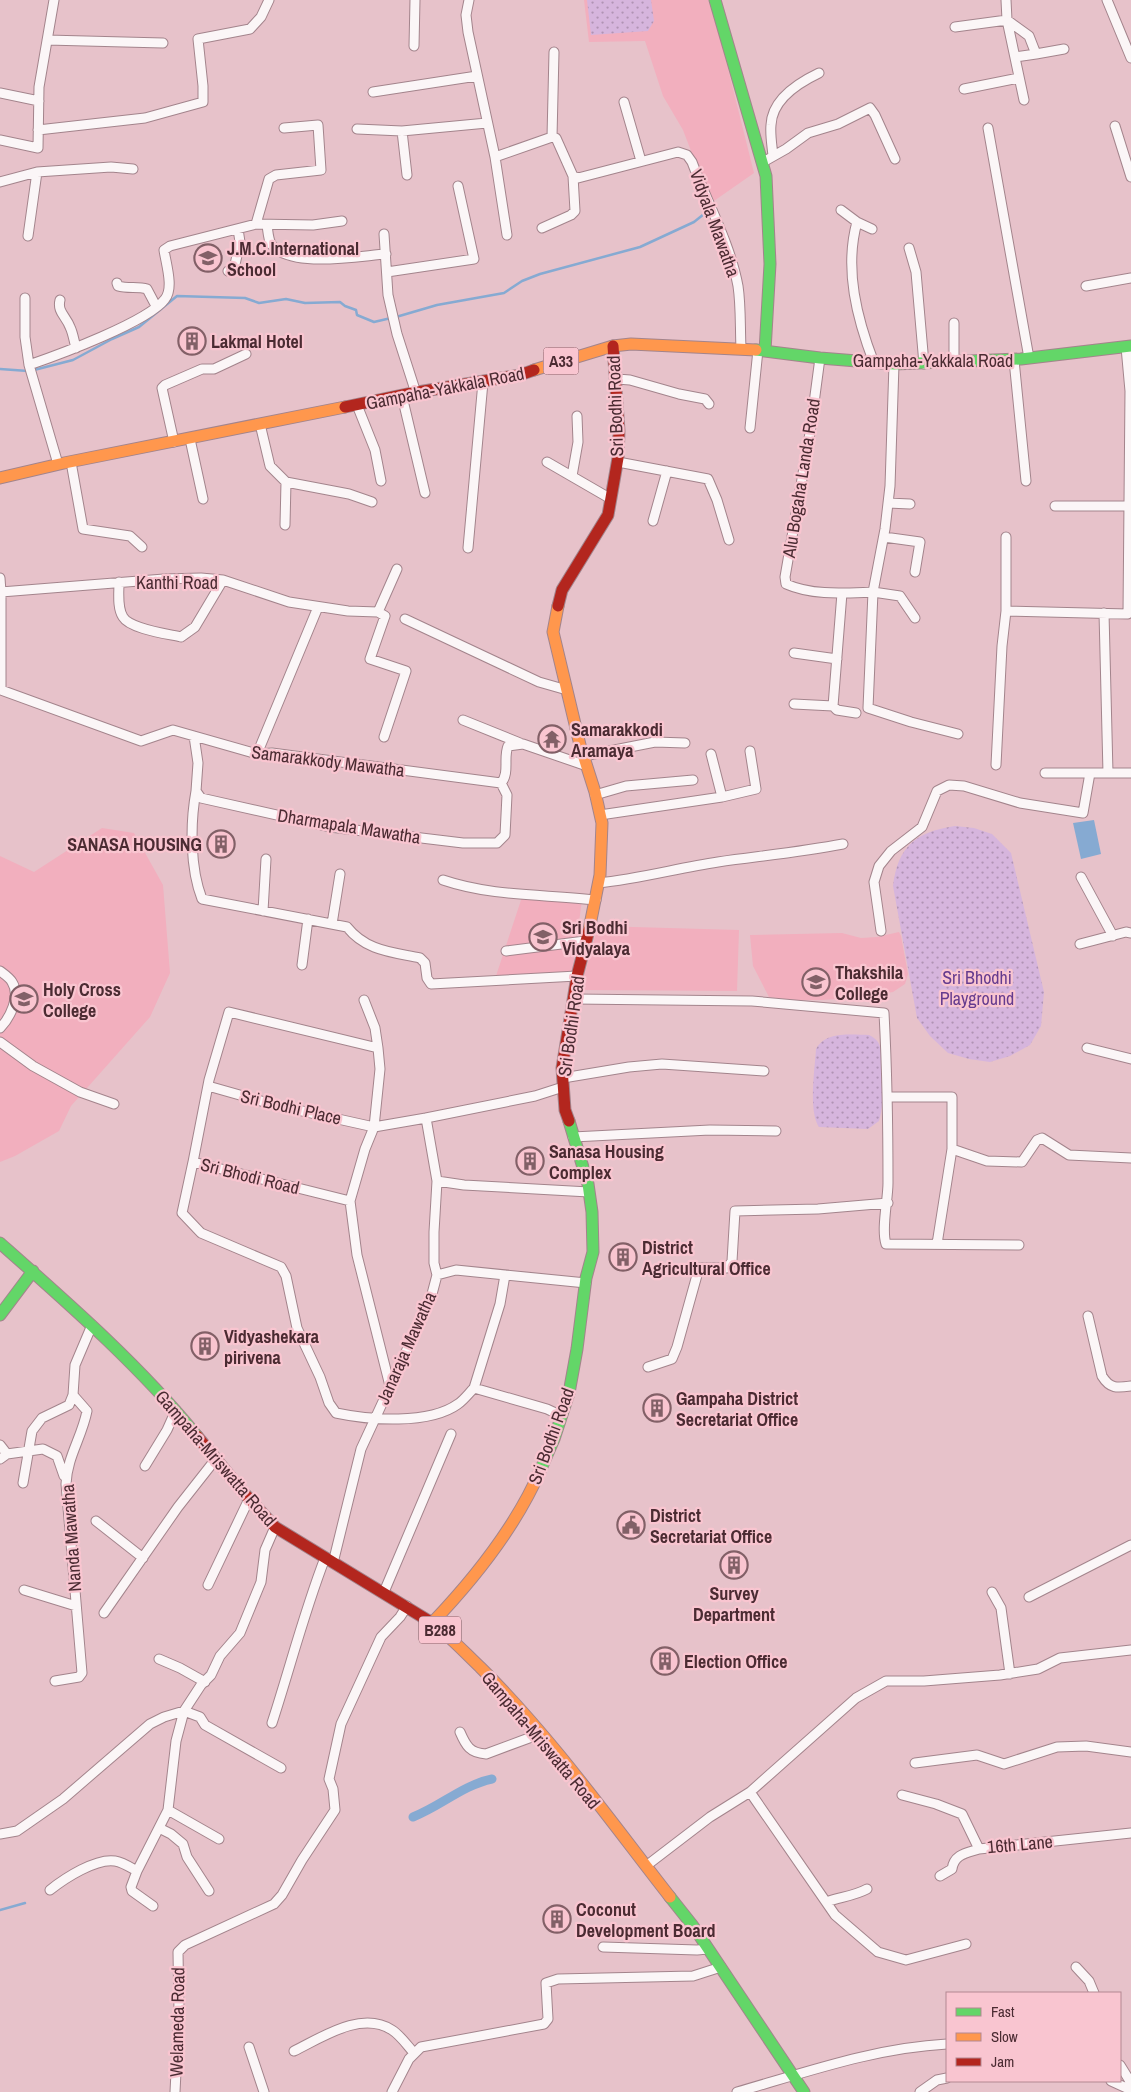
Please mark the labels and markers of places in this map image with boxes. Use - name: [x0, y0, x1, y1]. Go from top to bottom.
- place label: J.M.C.International School: [227, 236, 359, 282]
- school or university icon: J.M.C.International School: [193, 243, 223, 273]
- building icon: Lakmal Hotel: [177, 326, 207, 356]
- place label: Lakmal Hotel: [211, 329, 303, 354]
- place label: Samarakkodi Aramaya: [571, 717, 663, 763]
- temple icon: Samarakkodi Aramaya: [537, 724, 567, 754]
- building icon: SANASA HOUSING: [206, 829, 236, 859]
- place label: SANASA HOUSING: [67, 832, 202, 857]
- place label: Sri Bodhi Vidyalaya: [562, 915, 631, 961]
- school or university icon: Sri Bodhi Vidyalaya: [528, 922, 558, 952]
- place label: Thakshila College: [835, 960, 904, 1006]
- school or university icon: Thakshila College: [801, 967, 831, 997]
- place label: Holy Cross College: [43, 977, 121, 1023]
- school or university icon: Holy Cross College: [9, 984, 39, 1014]
- place label: Sanasa Housing Complex: [549, 1139, 664, 1185]
- building icon: Sanasa Housing Complex: [515, 1146, 545, 1176]
- place label: District Agricultural Office: [642, 1235, 771, 1281]
- building icon: District Agricultural Office: [608, 1242, 638, 1272]
- place label: Vidyashekara pirivena: [224, 1324, 320, 1370]
- building icon: Vidyashekara pirivena: [190, 1331, 220, 1361]
- place label: Gampaha District Secretariat Office: [676, 1386, 798, 1432]
- building icon: Gampaha District Secretariat Office: [642, 1393, 672, 1423]
- place label: District Secretariat Office: [650, 1503, 772, 1549]
- public building icon: District Secretariat Office: [616, 1510, 646, 1540]
- building icon: Survey Department: [719, 1550, 749, 1580]
- place label: Survey Department: [693, 1581, 775, 1627]
- building icon: Election Office: [650, 1646, 680, 1676]
- place label: Election Office: [684, 1649, 787, 1674]
- place label: Coconut Development Board: [576, 1897, 715, 1943]
- building icon: Coconut Development Board: [542, 1904, 572, 1934]

